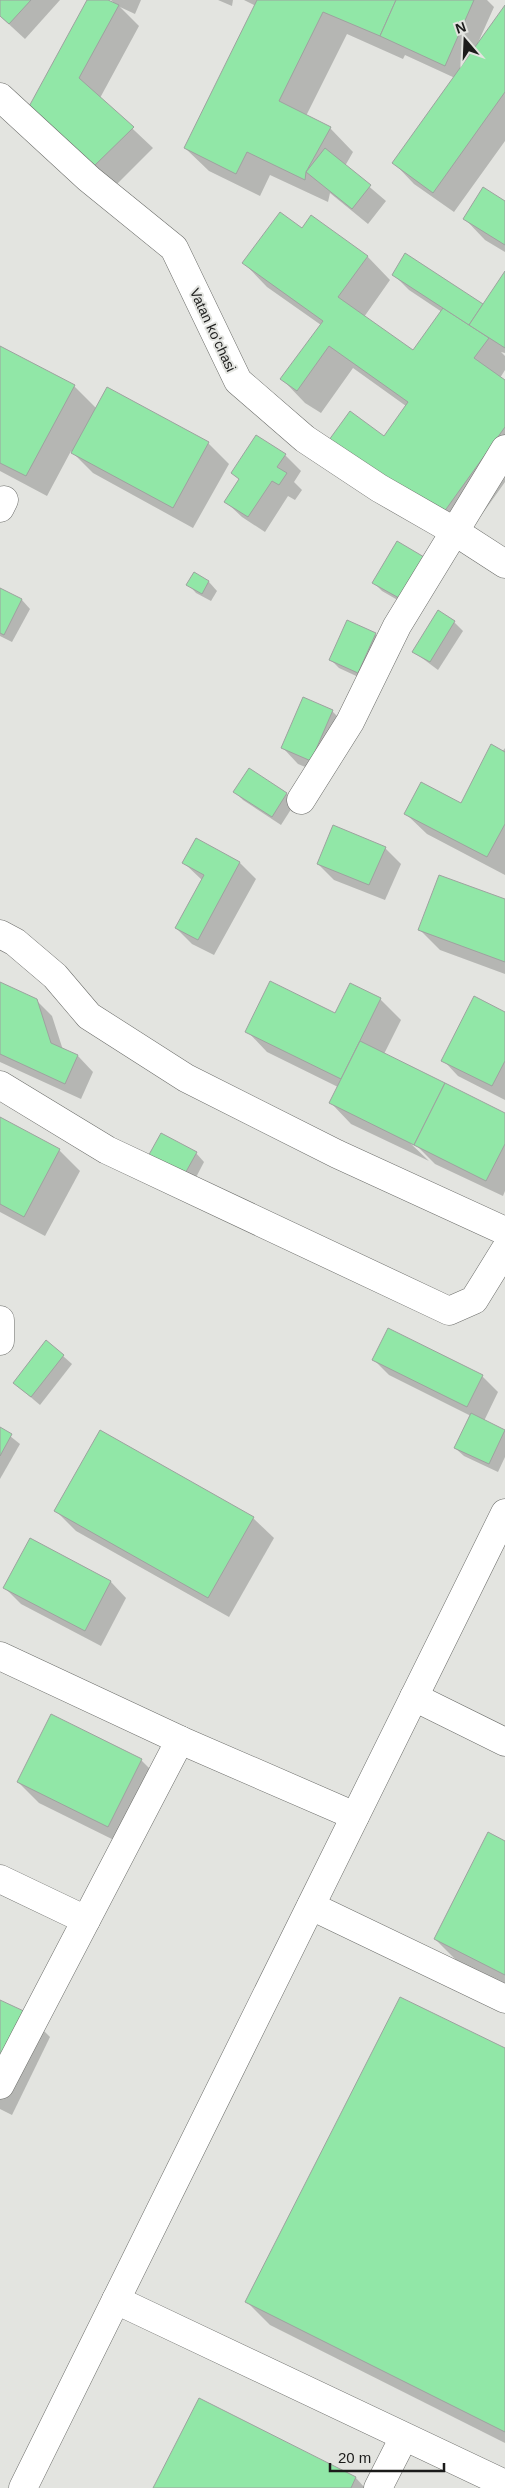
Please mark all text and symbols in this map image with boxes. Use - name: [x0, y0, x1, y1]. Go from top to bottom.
- north arrow: [440, 15, 490, 65]
- text: N: [453, 18, 468, 37]
- street label: Vatan koʻchasi: [187, 286, 239, 374]
- scale bar: [330, 2440, 444, 2472]
- text: 20 m: [338, 2449, 371, 2466]

